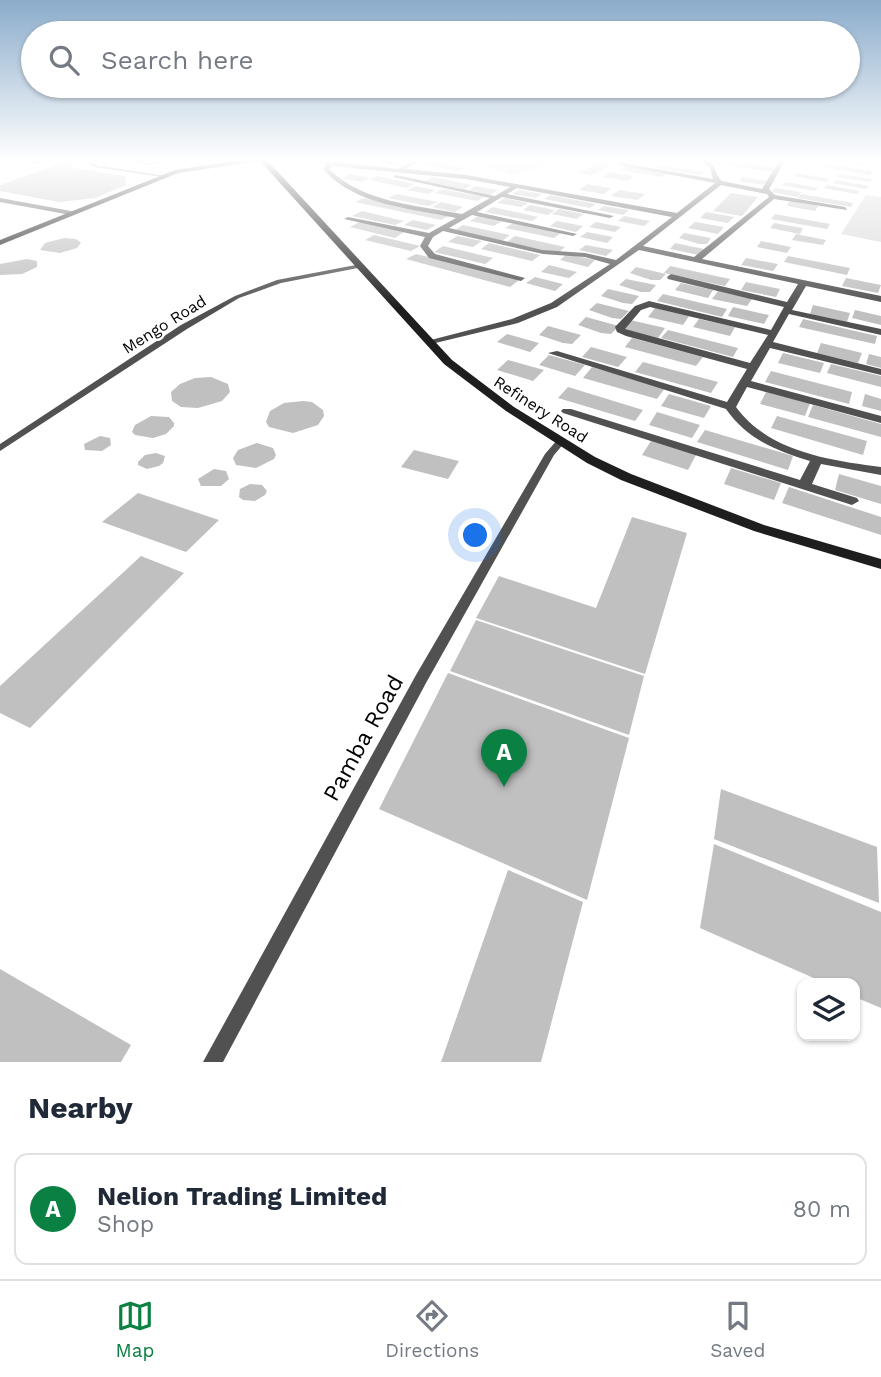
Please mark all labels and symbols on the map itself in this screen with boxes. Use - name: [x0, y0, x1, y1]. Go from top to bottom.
- street label: Mengo Road: [119, 291, 210, 358]
- street label: Refinery Road: [490, 372, 591, 447]
- your location: [458, 518, 492, 552]
- street label: Pamba Road: [318, 671, 409, 806]
- pin: A: [481, 729, 527, 787]

